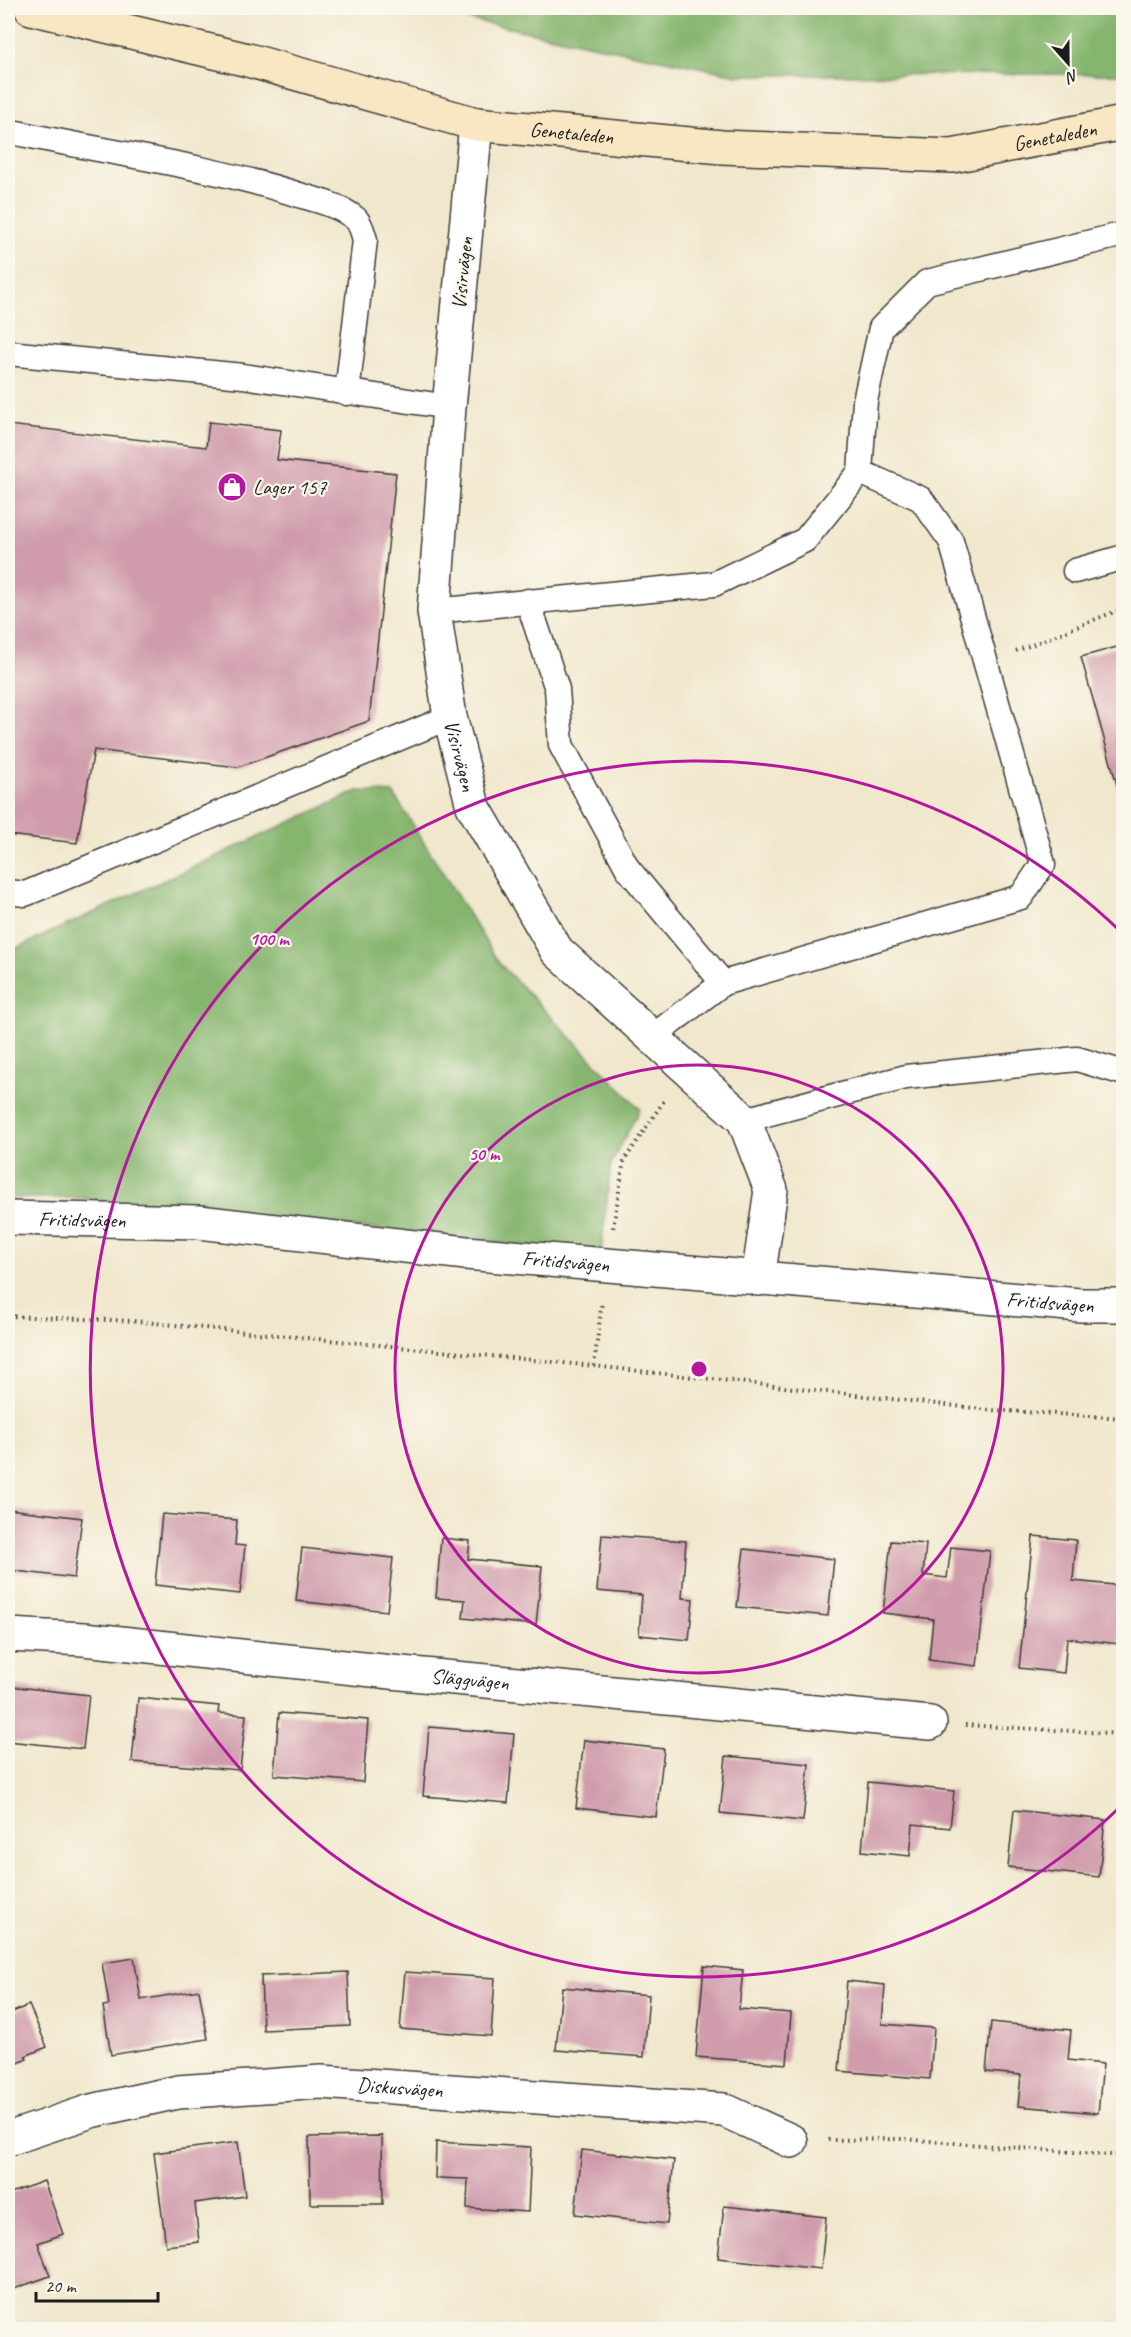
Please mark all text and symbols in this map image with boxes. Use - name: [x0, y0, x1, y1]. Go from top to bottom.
- north arrow: [1038, 33, 1098, 93]
- text: N: [1062, 65, 1081, 88]
- street label: Genetaleden: [1011, 115, 1099, 157]
- street label: Genetaleden: [529, 116, 615, 150]
- street label: Visirvägen: [445, 235, 479, 311]
- shop icon: Lager 157: [216, 471, 248, 503]
- place label: Lager 157: [253, 474, 328, 500]
- street label: Visirvägen: [438, 717, 482, 795]
- text: 100 m: [250, 928, 290, 950]
- text: 50 m: [469, 1143, 501, 1165]
- street label: Fritidsvägen: [38, 1206, 126, 1233]
- street label: Fritidsvägen: [521, 1245, 611, 1278]
- street label: Fritidsvägen: [1006, 1286, 1094, 1318]
- centre of rings: [689, 1359, 709, 1379]
- street label: Släggvägen: [430, 1663, 510, 1696]
- street label: Diskusvägen: [356, 2072, 444, 2103]
- scale bar: [36, 2265, 158, 2303]
- text: 20 m: [45, 2275, 78, 2297]

